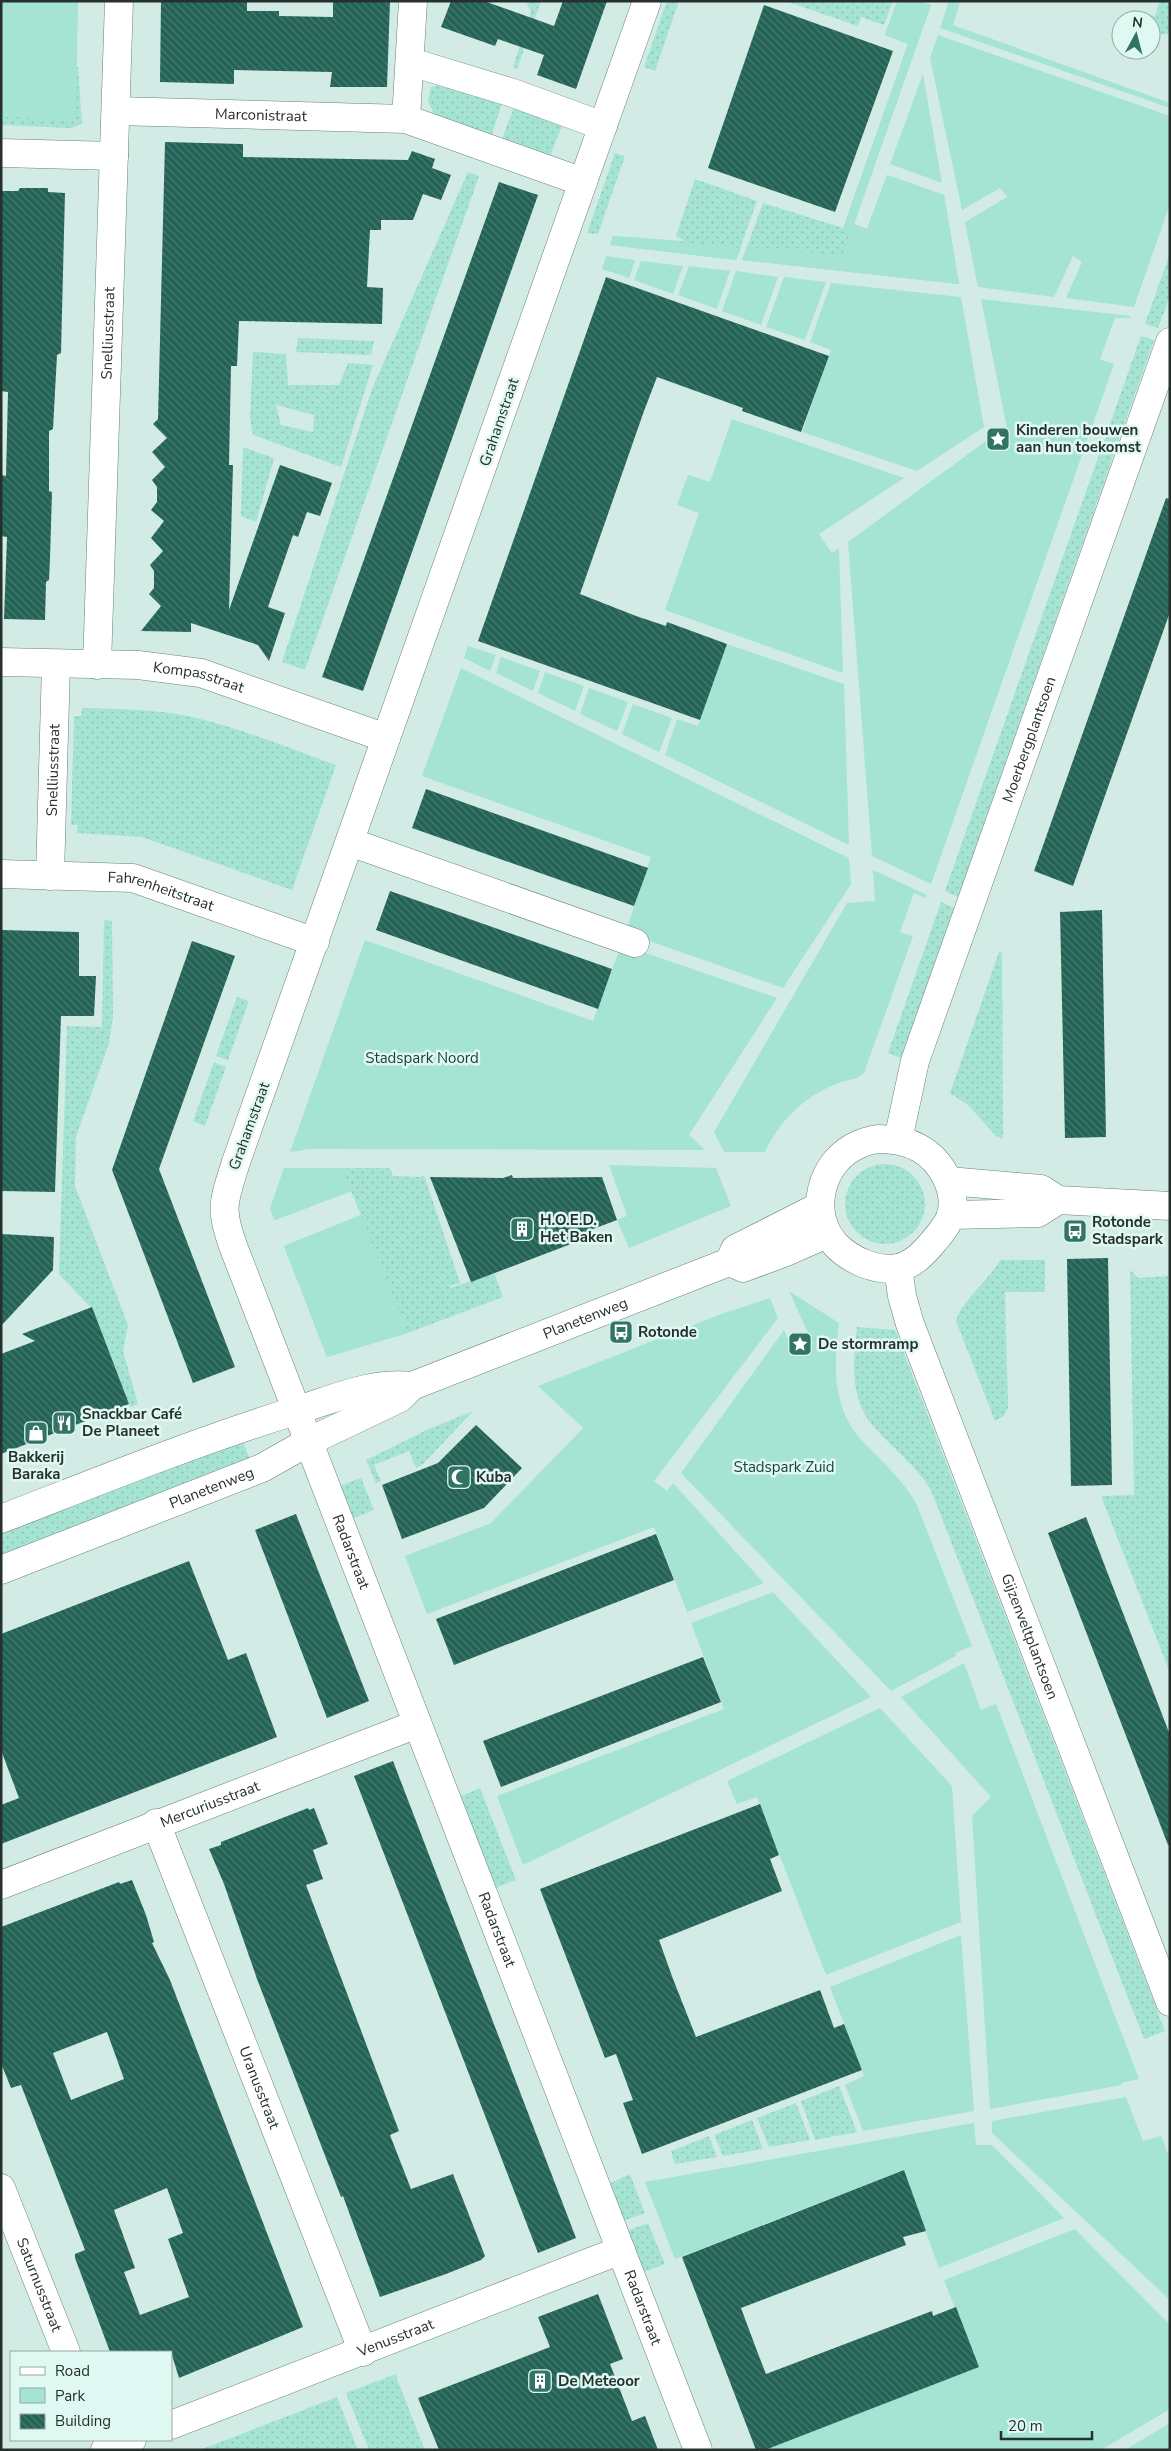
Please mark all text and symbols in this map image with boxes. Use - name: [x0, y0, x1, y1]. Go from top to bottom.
- north arrow: [1111, 10, 1161, 60]
- text: N: [1131, 13, 1144, 33]
- street label: Marconistraat: [215, 104, 308, 126]
- street label: Snelliusstraat: [96, 286, 120, 380]
- street label: Grahamstraat: [475, 374, 524, 469]
- place label: Kinderen bouwen aan hun toekomst: [1016, 420, 1141, 457]
- place icon: Kinderen bouwen aan hun toekomst: [985, 426, 1011, 452]
- street label: Kompasstraat: [152, 657, 248, 698]
- street label: Moerbergplantsoen: [997, 674, 1061, 805]
- street label: Snelliusstraat: [42, 723, 64, 817]
- street label: Fahrenheitstraat: [107, 867, 217, 916]
- park label: Stadspark Noord: [365, 1048, 479, 1068]
- street label: Grahamstraat: [224, 1079, 274, 1173]
- place label: H.O.E.D. Het Baken: [540, 1210, 613, 1247]
- place label: Rotonde Stadspark: [1092, 1212, 1164, 1249]
- building icon: H.O.E.D. Het Baken: [509, 1216, 535, 1242]
- bus stop icon: Rotonde Stadspark: [1062, 1218, 1088, 1244]
- street label: Planetenweg: [540, 1293, 630, 1344]
- bus stop icon: Rotonde: [608, 1319, 634, 1345]
- place label: Rotonde: [638, 1322, 697, 1342]
- place icon: De stormramp: [787, 1331, 813, 1357]
- place label: De stormramp: [818, 1334, 918, 1354]
- place label: Snackbar Café De Planeet: [82, 1404, 182, 1441]
- restaurant icon: Snackbar Café De Planeet: [51, 1410, 77, 1436]
- shop icon: Bakkerij Baraka: [23, 1420, 49, 1446]
- place label: Bakkerij Baraka: [8, 1447, 64, 1484]
- park label: Stadspark Zuid: [733, 1457, 835, 1477]
- street label: Planetenweg: [166, 1462, 257, 1513]
- mosque icon: Kuba: [446, 1464, 472, 1490]
- place label: Kuba: [476, 1467, 512, 1487]
- street label: Radarstraat: [328, 1511, 375, 1593]
- street label: Gijzenveltplantsoen: [997, 1571, 1063, 1702]
- street label: Mercuriusstraat: [157, 1776, 263, 1832]
- street label: Radarstraat: [473, 1889, 521, 1971]
- street label: Uranusstraat: [234, 2043, 285, 2132]
- street label: Saturnusstraat: [12, 2235, 67, 2335]
- street label: Radarstraat: [619, 2267, 667, 2348]
- street label: Venusstraat: [354, 2313, 437, 2362]
- legend: [10, 2351, 172, 2441]
- text: Road: [55, 2361, 90, 2381]
- building icon: De Meteoor: [527, 2368, 553, 2394]
- place label: De Meteoor: [558, 2371, 640, 2391]
- text: Park: [55, 2386, 85, 2406]
- scale bar: [1001, 2408, 1092, 2440]
- text: Building: [55, 2411, 111, 2431]
- text: 20 m: [1008, 2416, 1043, 2436]

